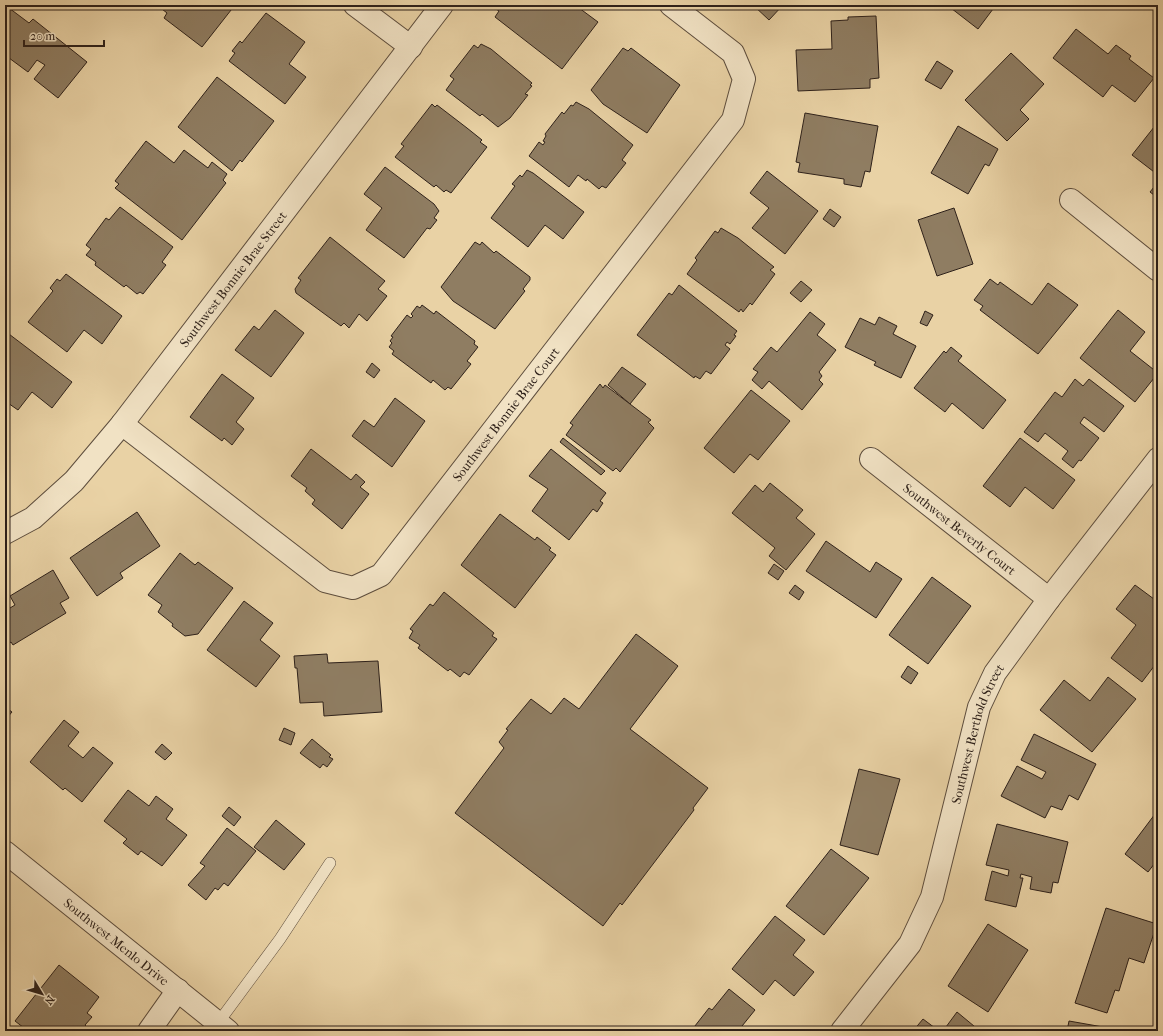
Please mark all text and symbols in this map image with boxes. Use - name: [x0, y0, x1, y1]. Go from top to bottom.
- scale bar: [24, 22, 104, 48]
- text: 20 m: [30, 29, 55, 43]
- street label: Southwest Bonnie Brae Street: [177, 208, 290, 350]
- street label: Southwest Bonnie Brae Court: [449, 344, 563, 484]
- street label: Southwest Beverly Court: [900, 480, 1019, 578]
- street label: Southwest Berthold Street: [948, 661, 1007, 806]
- street label: Southwest Menlo Drive: [61, 895, 172, 989]
- north arrow: [22, 974, 62, 1014]
- text: N: [41, 993, 57, 1008]

